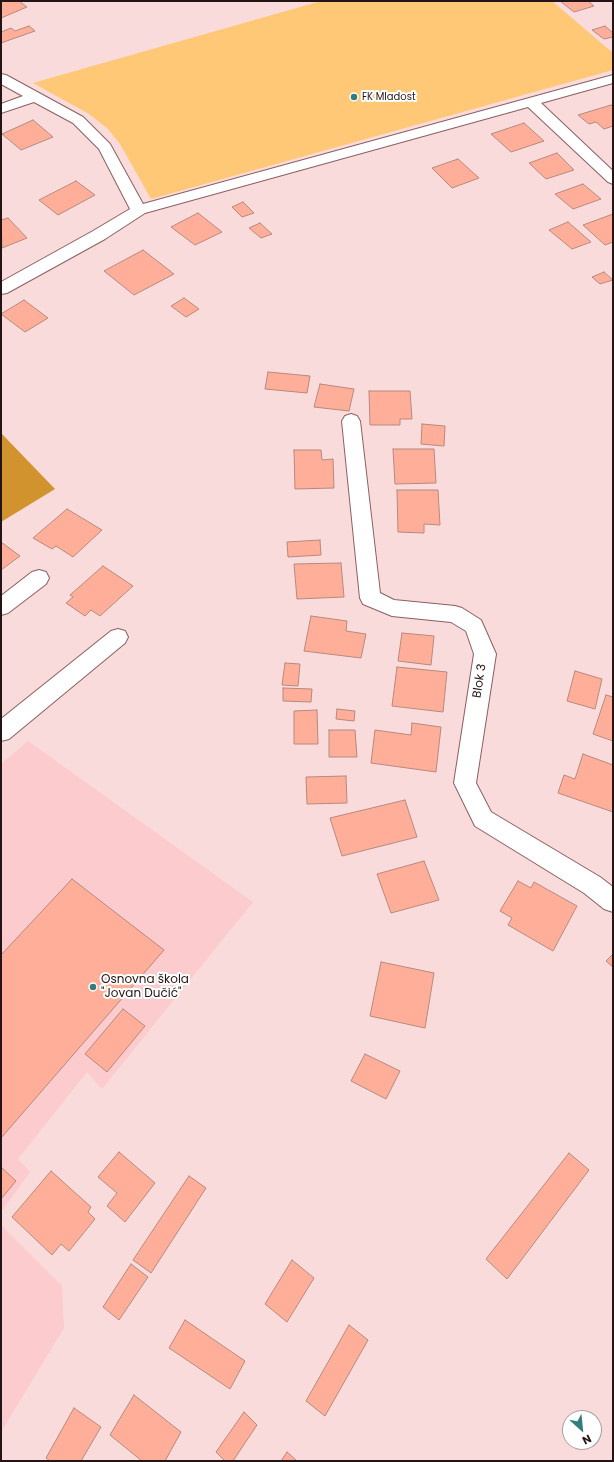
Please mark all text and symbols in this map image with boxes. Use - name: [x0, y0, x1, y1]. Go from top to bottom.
- place label: FK Mladost: [362, 91, 416, 103]
- marker: FK Mladost: [349, 92, 359, 102]
- street label: Blok 3: [470, 663, 490, 699]
- place label: Osnovna škola "Jovan Dučić": [101, 973, 189, 1001]
- marker: Osnovna škola "Jovan Dučić": [88, 982, 98, 992]
- north arrow: [562, 1410, 602, 1450]
- text: N: [580, 1431, 594, 1449]

